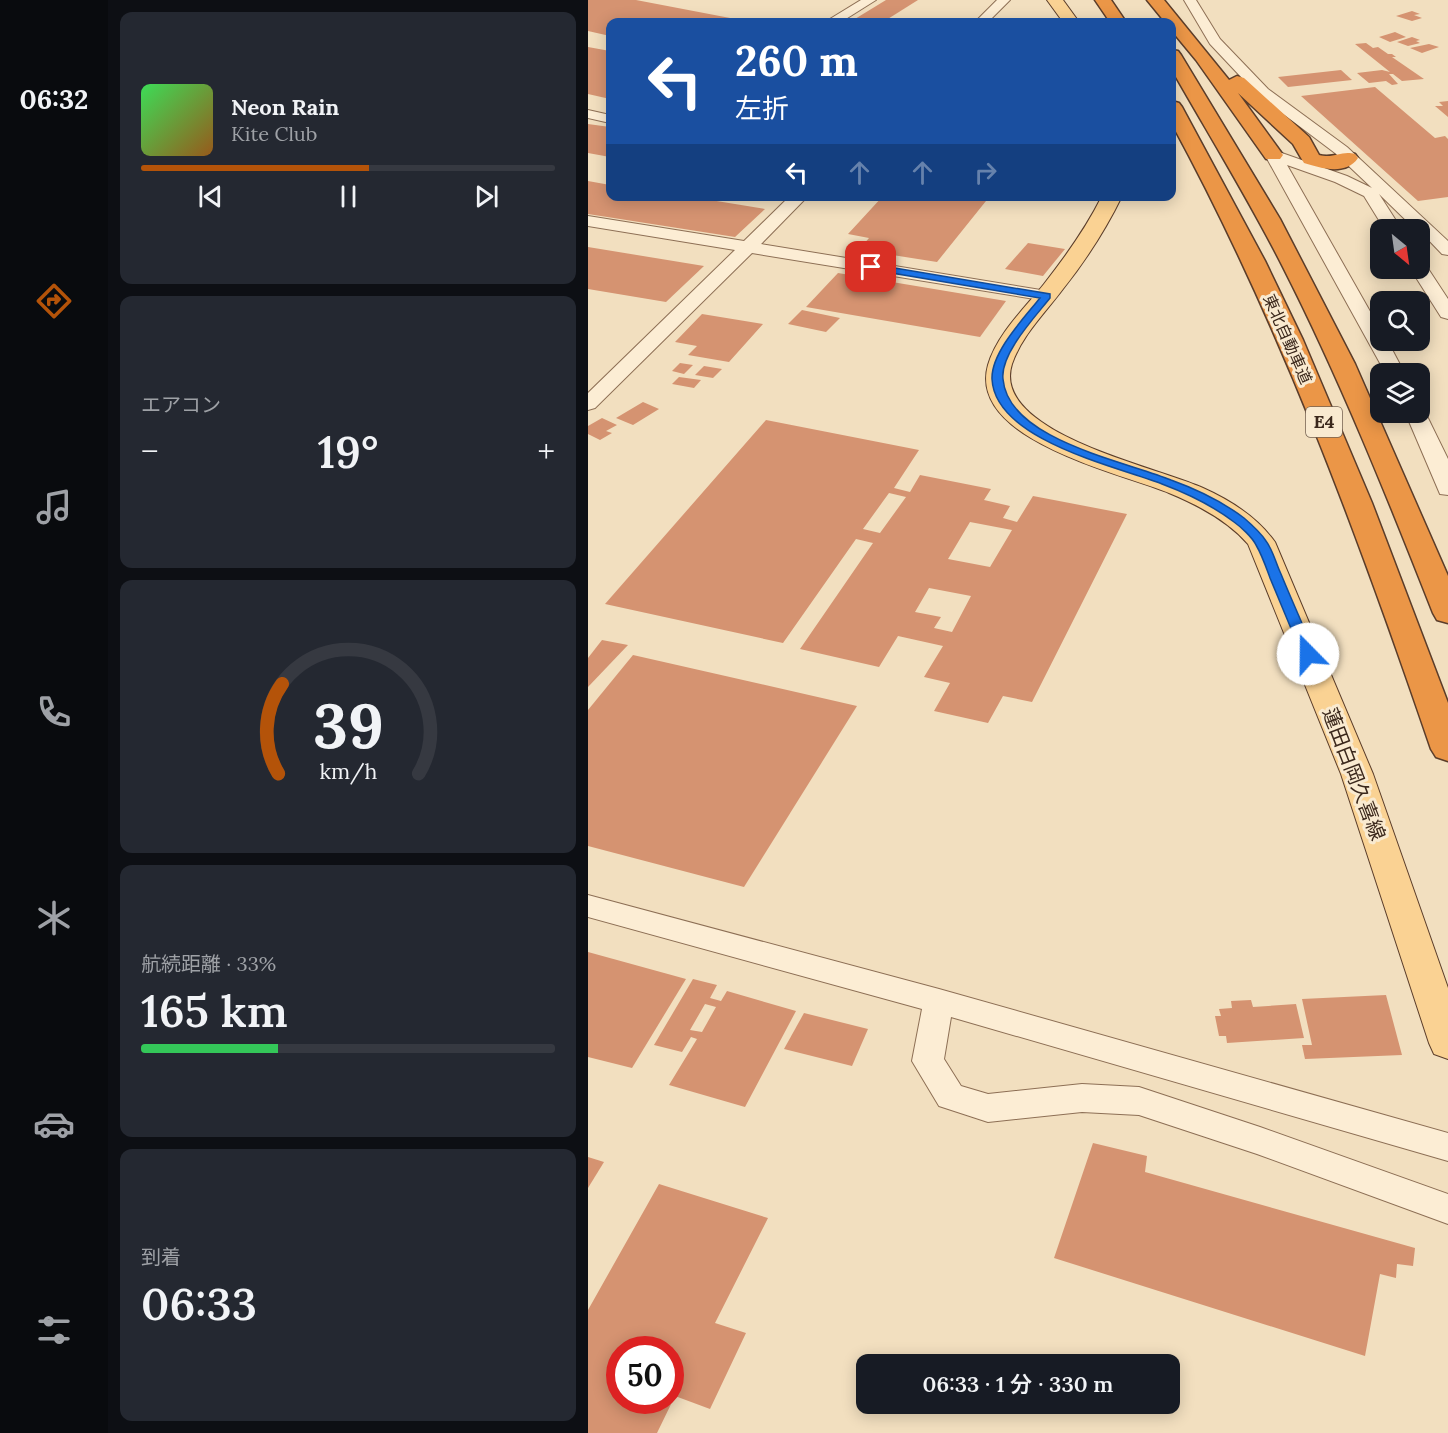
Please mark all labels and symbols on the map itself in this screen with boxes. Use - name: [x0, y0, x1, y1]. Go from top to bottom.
- north arrow: [1370, 219, 1430, 279]
- pin: [845, 241, 896, 292]
- street label: 東北自動車道: [1259, 291, 1317, 387]
- road number: E4: [1306, 407, 1342, 437]
- position arrow: [1276, 622, 1340, 686]
- street label: 蓮田白岡久喜線: [1318, 704, 1391, 844]
- speed limit sign: 50: [606, 1336, 684, 1414]

